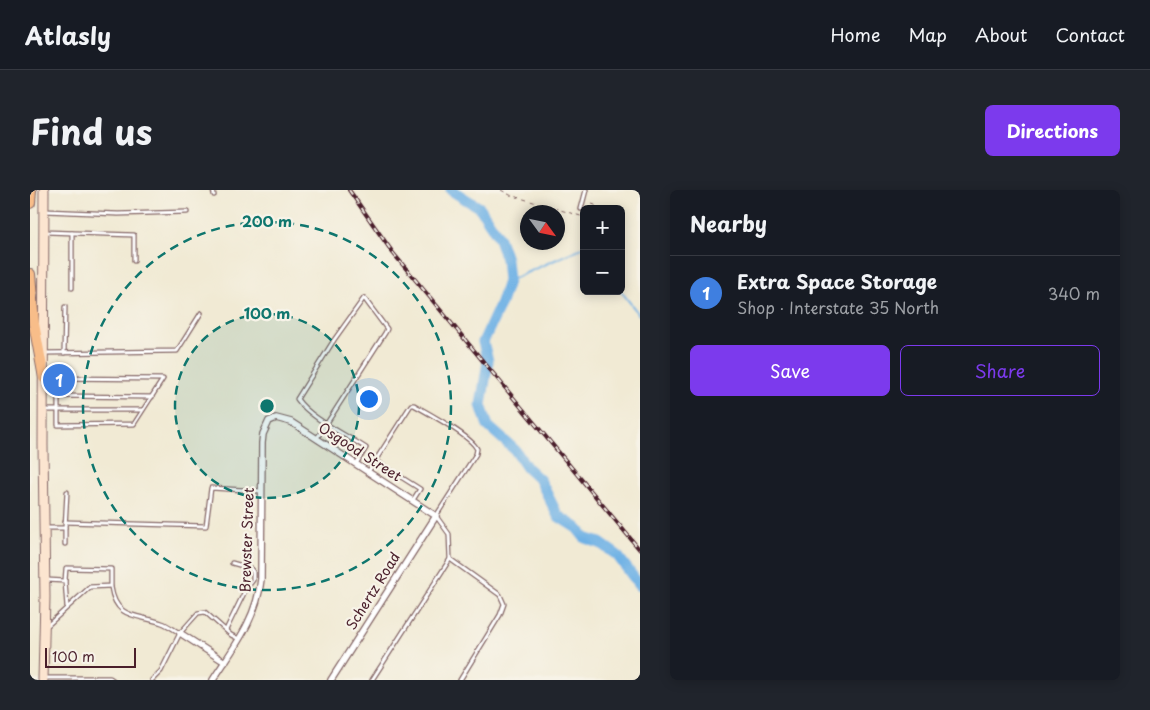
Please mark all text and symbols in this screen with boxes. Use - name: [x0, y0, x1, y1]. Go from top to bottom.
- text: Atlasly: [25, 17, 111, 53]
- text: Home: [830, 21, 880, 48]
- text: Map: [908, 21, 947, 48]
- text: About: [975, 21, 1027, 48]
- text: Contact: [1055, 21, 1125, 48]
- text: Find us: [30, 104, 152, 157]
- button: Directions: [985, 105, 1120, 156]
- north arrow: [520, 205, 565, 250]
- map controls: [580, 205, 625, 295]
- button: +: [580, 205, 625, 250]
- text: Nearby: [690, 207, 767, 239]
- text: 200 m: [242, 209, 292, 232]
- button: −: [580, 250, 625, 295]
- text: Extra Space Storage: [737, 267, 937, 295]
- text: 1: [702, 281, 710, 305]
- text: 340 m: [1048, 281, 1100, 305]
- text: Shop · Interstate 35 North: [737, 295, 939, 319]
- text: 100 m: [244, 301, 290, 324]
- button: Save: [690, 345, 890, 396]
- button: Share: [900, 345, 1100, 396]
- pin: 1: [43, 361, 75, 399]
- your location: [356, 386, 382, 412]
- centre of rings: [258, 397, 276, 415]
- street label: Osgood Street: [314, 417, 406, 487]
- street label: Brewster Street: [234, 487, 259, 593]
- street label: Schertz Road: [340, 548, 405, 634]
- scale bar: [45, 645, 136, 668]
- text: 100 m: [52, 646, 95, 667]

